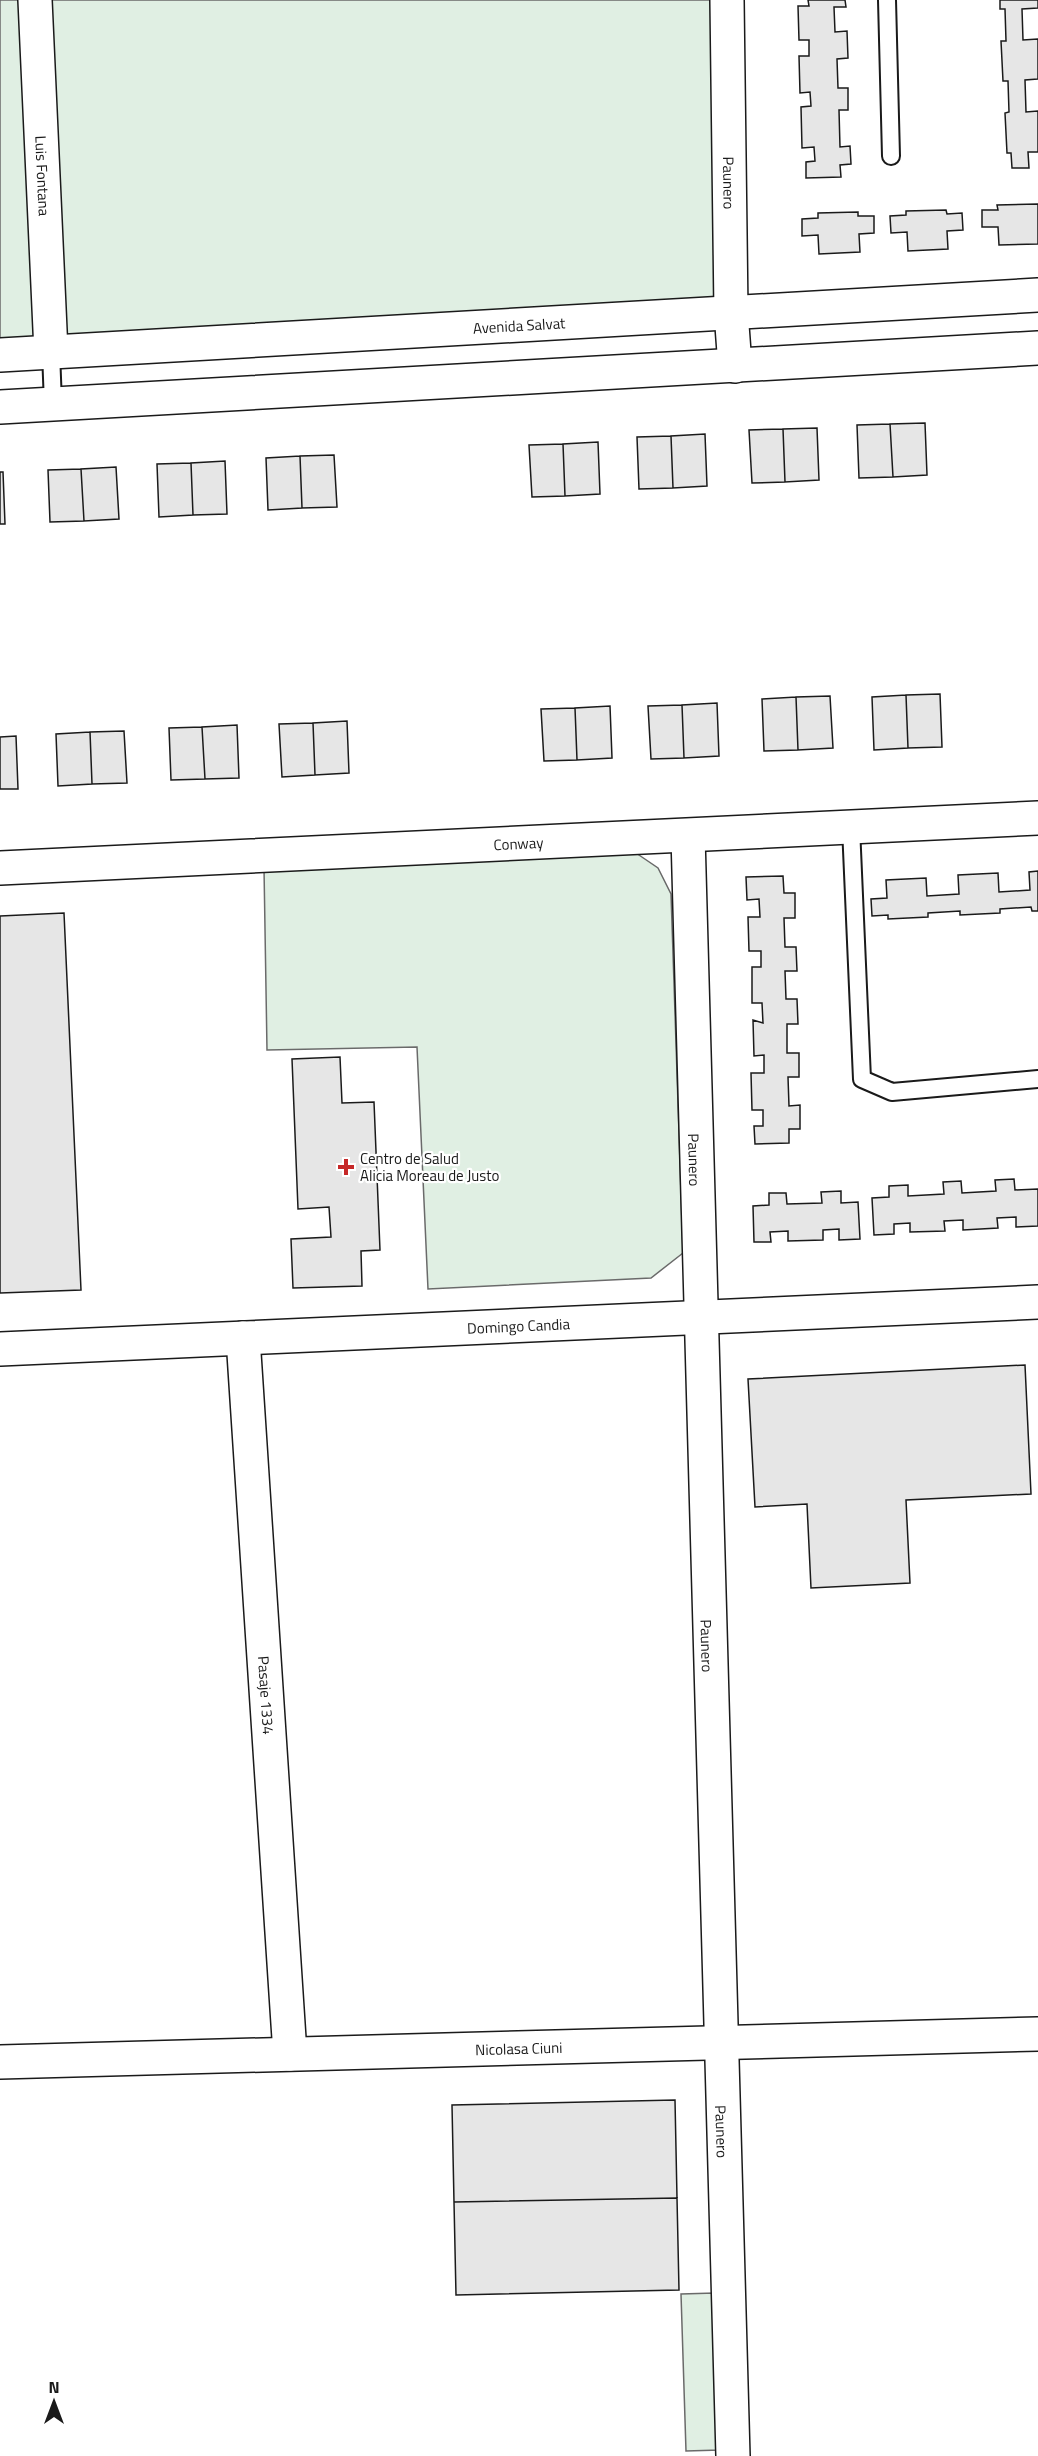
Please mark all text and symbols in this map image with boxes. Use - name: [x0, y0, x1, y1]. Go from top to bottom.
- street label: Luis Fontana: [30, 135, 56, 217]
- street label: Paunero: [718, 156, 741, 210]
- street label: Avenida Salvat: [472, 311, 567, 339]
- street label: Conway: [493, 830, 544, 856]
- street label: Paunero: [683, 1133, 707, 1187]
- place label: Centro de Salud Alicia Moreau de Justo: [360, 1147, 500, 1187]
- marker: Centro de Salud Alicia Moreau de Justo: [337, 1158, 355, 1176]
- street label: Domingo Candia: [467, 1312, 571, 1339]
- street label: Paunero: [695, 1619, 719, 1673]
- street label: Pasaje 1334: [252, 1655, 281, 1735]
- street label: Nicolasa Ciuni: [475, 2035, 563, 2061]
- street label: Paunero: [710, 2105, 734, 2158]
- north arrow: [24, 2372, 84, 2432]
- text: N: [48, 2375, 60, 2399]

